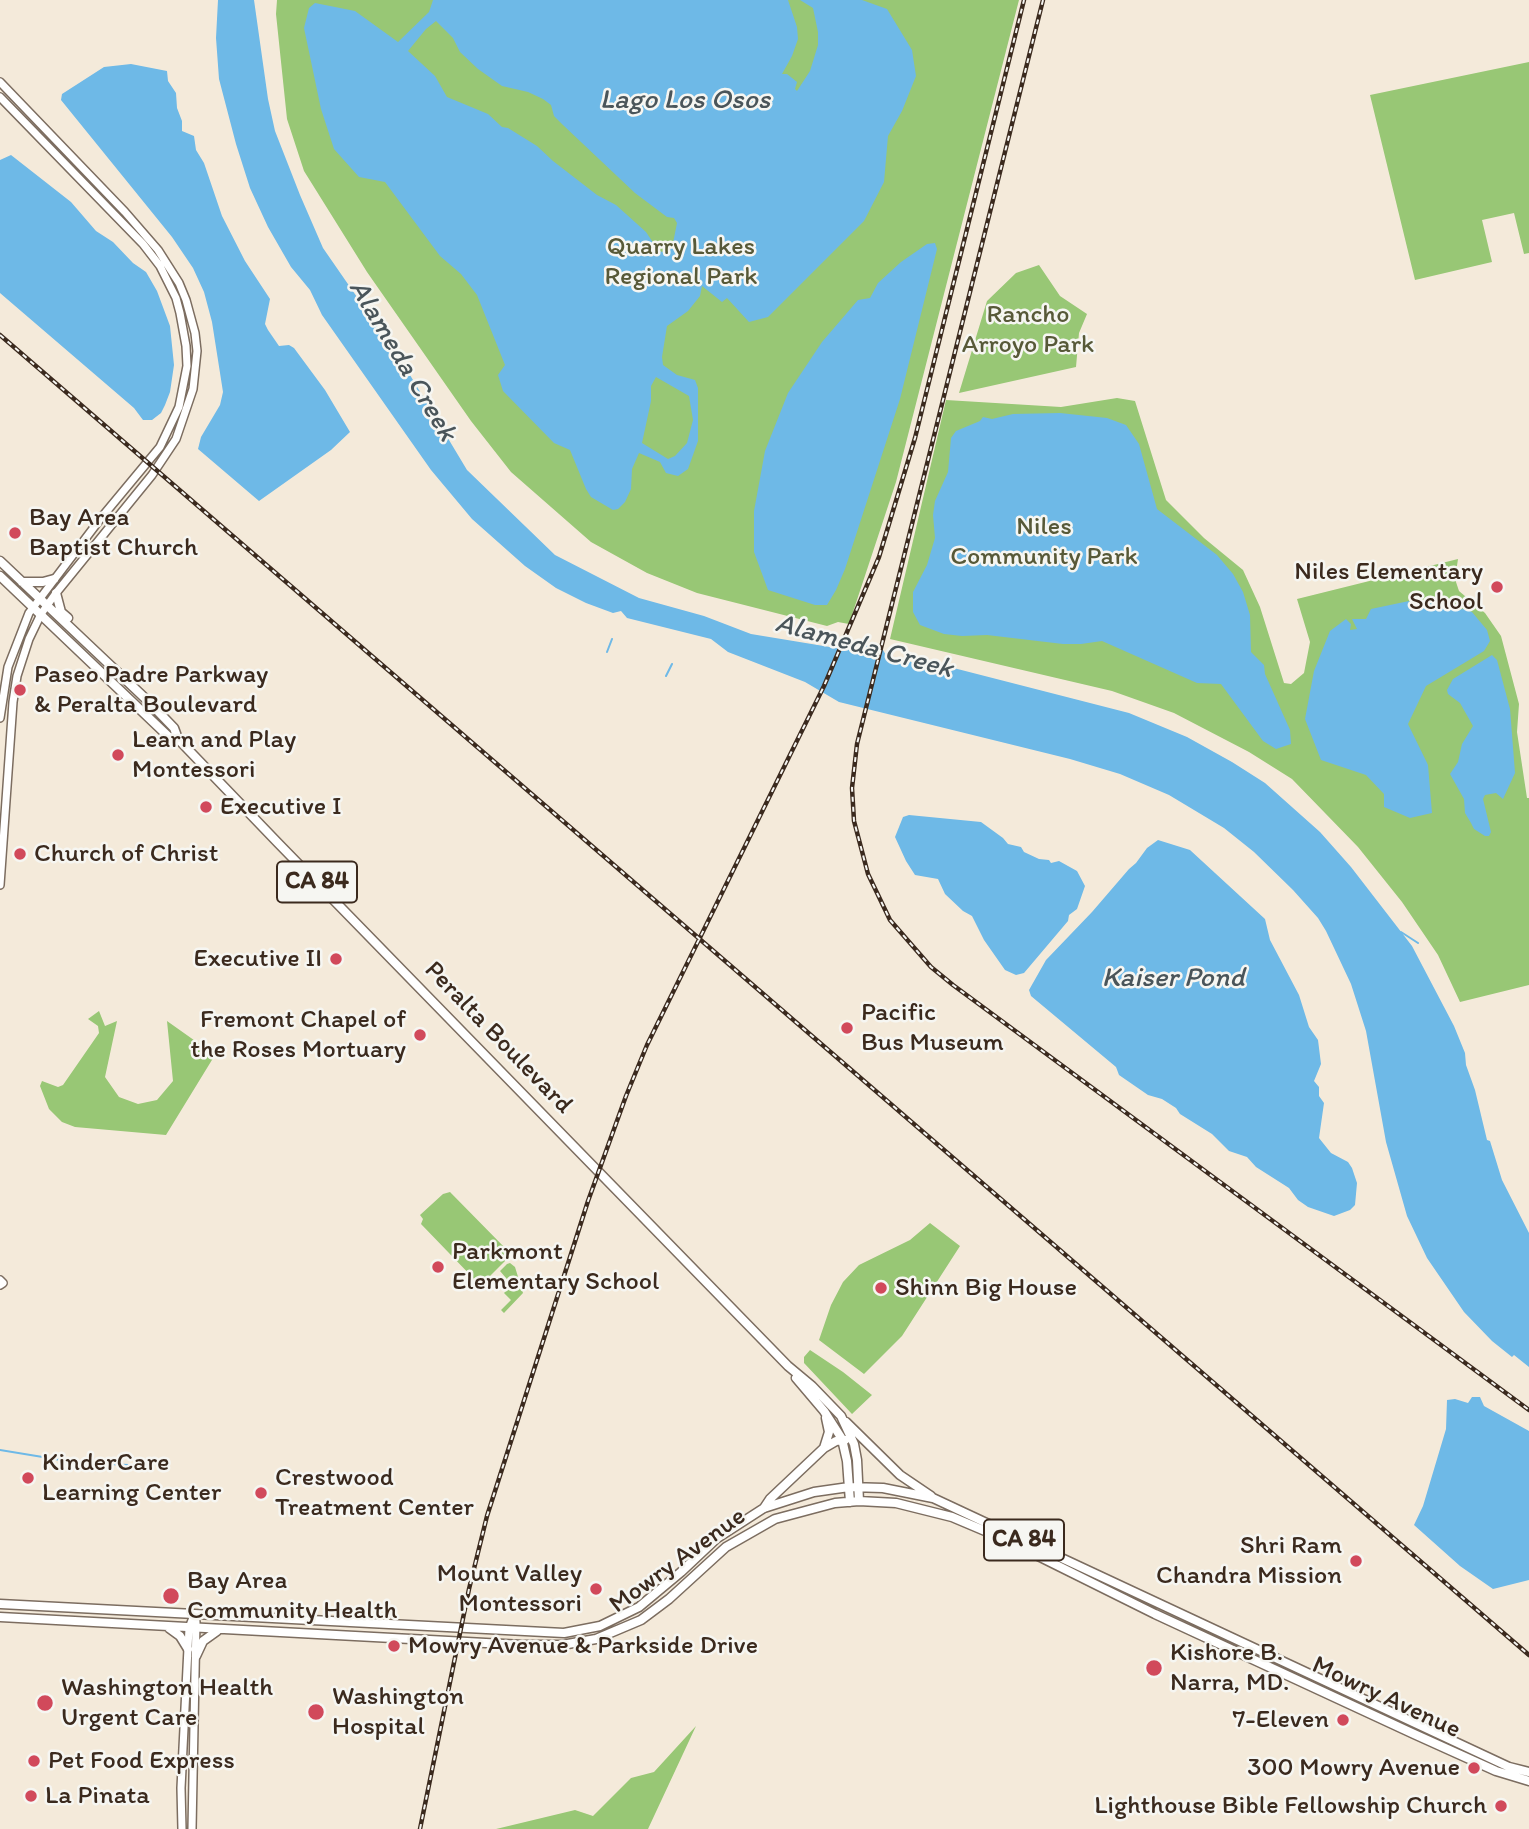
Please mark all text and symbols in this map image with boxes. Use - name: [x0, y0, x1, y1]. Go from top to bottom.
- water label: Lago Los Osos: [600, 84, 770, 118]
- park label: Quarry Lakes Regional Park: [605, 231, 757, 292]
- water label: Alameda Creek: [341, 274, 463, 448]
- park label: Rancho Arroyo Park: [962, 299, 1094, 360]
- place label: Bay Area Baptist Church: [29, 502, 198, 564]
- park label: Niles Community Park: [950, 511, 1138, 572]
- marker: Bay Area Baptist Church: [7, 525, 23, 541]
- place label: Niles Elementary School: [1294, 556, 1483, 618]
- marker: Niles Elementary School: [1489, 579, 1505, 595]
- water label: Alameda Creek: [772, 607, 956, 687]
- place label: Paseo Padre Parkway & Peralta Boulevard: [34, 659, 268, 720]
- marker: Paseo Padre Parkway & Peralta Boulevard: [12, 682, 28, 698]
- place label: Learn and Play Montessori: [132, 724, 296, 786]
- marker: Learn and Play Montessori: [110, 747, 126, 763]
- place label: Executive I: [220, 791, 342, 823]
- marker: Executive I: [198, 799, 214, 815]
- place label: Church of Christ: [34, 838, 218, 870]
- marker: Church of Christ: [12, 846, 28, 862]
- road number: CA 84: [277, 862, 357, 902]
- place label: Executive II: [194, 943, 322, 975]
- marker: Executive II: [328, 951, 344, 967]
- street label: Peralta Boulevard: [417, 955, 579, 1121]
- water label: Kaiser Pond: [1102, 962, 1244, 996]
- place label: Pacific Bus Museum: [861, 997, 1004, 1058]
- place label: Fremont Chapel of the Roses Mortuary: [190, 1004, 406, 1066]
- marker: Pacific Bus Museum: [839, 1020, 855, 1036]
- marker: Fremont Chapel of the Roses Mortuary: [412, 1027, 428, 1043]
- place label: Parkmont Elementary School: [452, 1236, 659, 1298]
- marker: Parkmont Elementary School: [430, 1259, 446, 1275]
- place label: Shinn Big House: [895, 1272, 1077, 1304]
- marker: Shinn Big House: [873, 1280, 889, 1296]
- place label: KinderCare Learning Center: [42, 1447, 221, 1508]
- place label: Crestwood Treatment Center: [275, 1462, 474, 1524]
- marker: KinderCare Learning Center: [20, 1470, 36, 1486]
- marker: Crestwood Treatment Center: [253, 1485, 269, 1501]
- street label: Mowry Avenue: [604, 1501, 752, 1621]
- road number: CA 84: [984, 1520, 1064, 1560]
- place label: Shri Ram Chandra Mission: [1156, 1530, 1342, 1592]
- marker: Shri Ram Chandra Mission: [1348, 1553, 1364, 1569]
- place label: Mount Valley Montessori: [437, 1558, 582, 1620]
- place label: Bay Area Community Health: [187, 1565, 397, 1626]
- marker: Mount Valley Montessori: [588, 1581, 604, 1597]
- marker: Bay Area Community Health: [161, 1586, 181, 1606]
- place label: Mowry Avenue & Parkside Drive: [408, 1630, 758, 1662]
- place label: Kishore B. Narra, MD.: [1170, 1637, 1289, 1698]
- marker: Mowry Avenue & Parkside Drive: [386, 1638, 402, 1654]
- street label: Mowry Avenue: [1307, 1650, 1465, 1746]
- marker: Kishore B. Narra, MD.: [1144, 1658, 1164, 1678]
- place label: Washington Health Urgent Care: [61, 1672, 273, 1734]
- place label: Washington Hospital: [332, 1681, 464, 1742]
- marker: Washington Health Urgent Care: [35, 1693, 55, 1713]
- marker: Washington Hospital: [306, 1702, 326, 1722]
- place label: 7-Eleven: [1232, 1704, 1329, 1736]
- marker: 7-Eleven: [1335, 1712, 1351, 1728]
- place label: Pet Food Express: [48, 1745, 235, 1777]
- place label: 300 Mowry Avenue: [1247, 1752, 1460, 1784]
- marker: Pet Food Express: [26, 1753, 42, 1769]
- marker: 300 Mowry Avenue: [1466, 1760, 1482, 1776]
- place label: La Pinata: [45, 1780, 150, 1812]
- marker: La Pinata: [23, 1788, 39, 1804]
- place label: Lighthouse Bible Fellowship Church: [1094, 1790, 1487, 1822]
- marker: Lighthouse Bible Fellowship Church: [1493, 1798, 1509, 1814]

